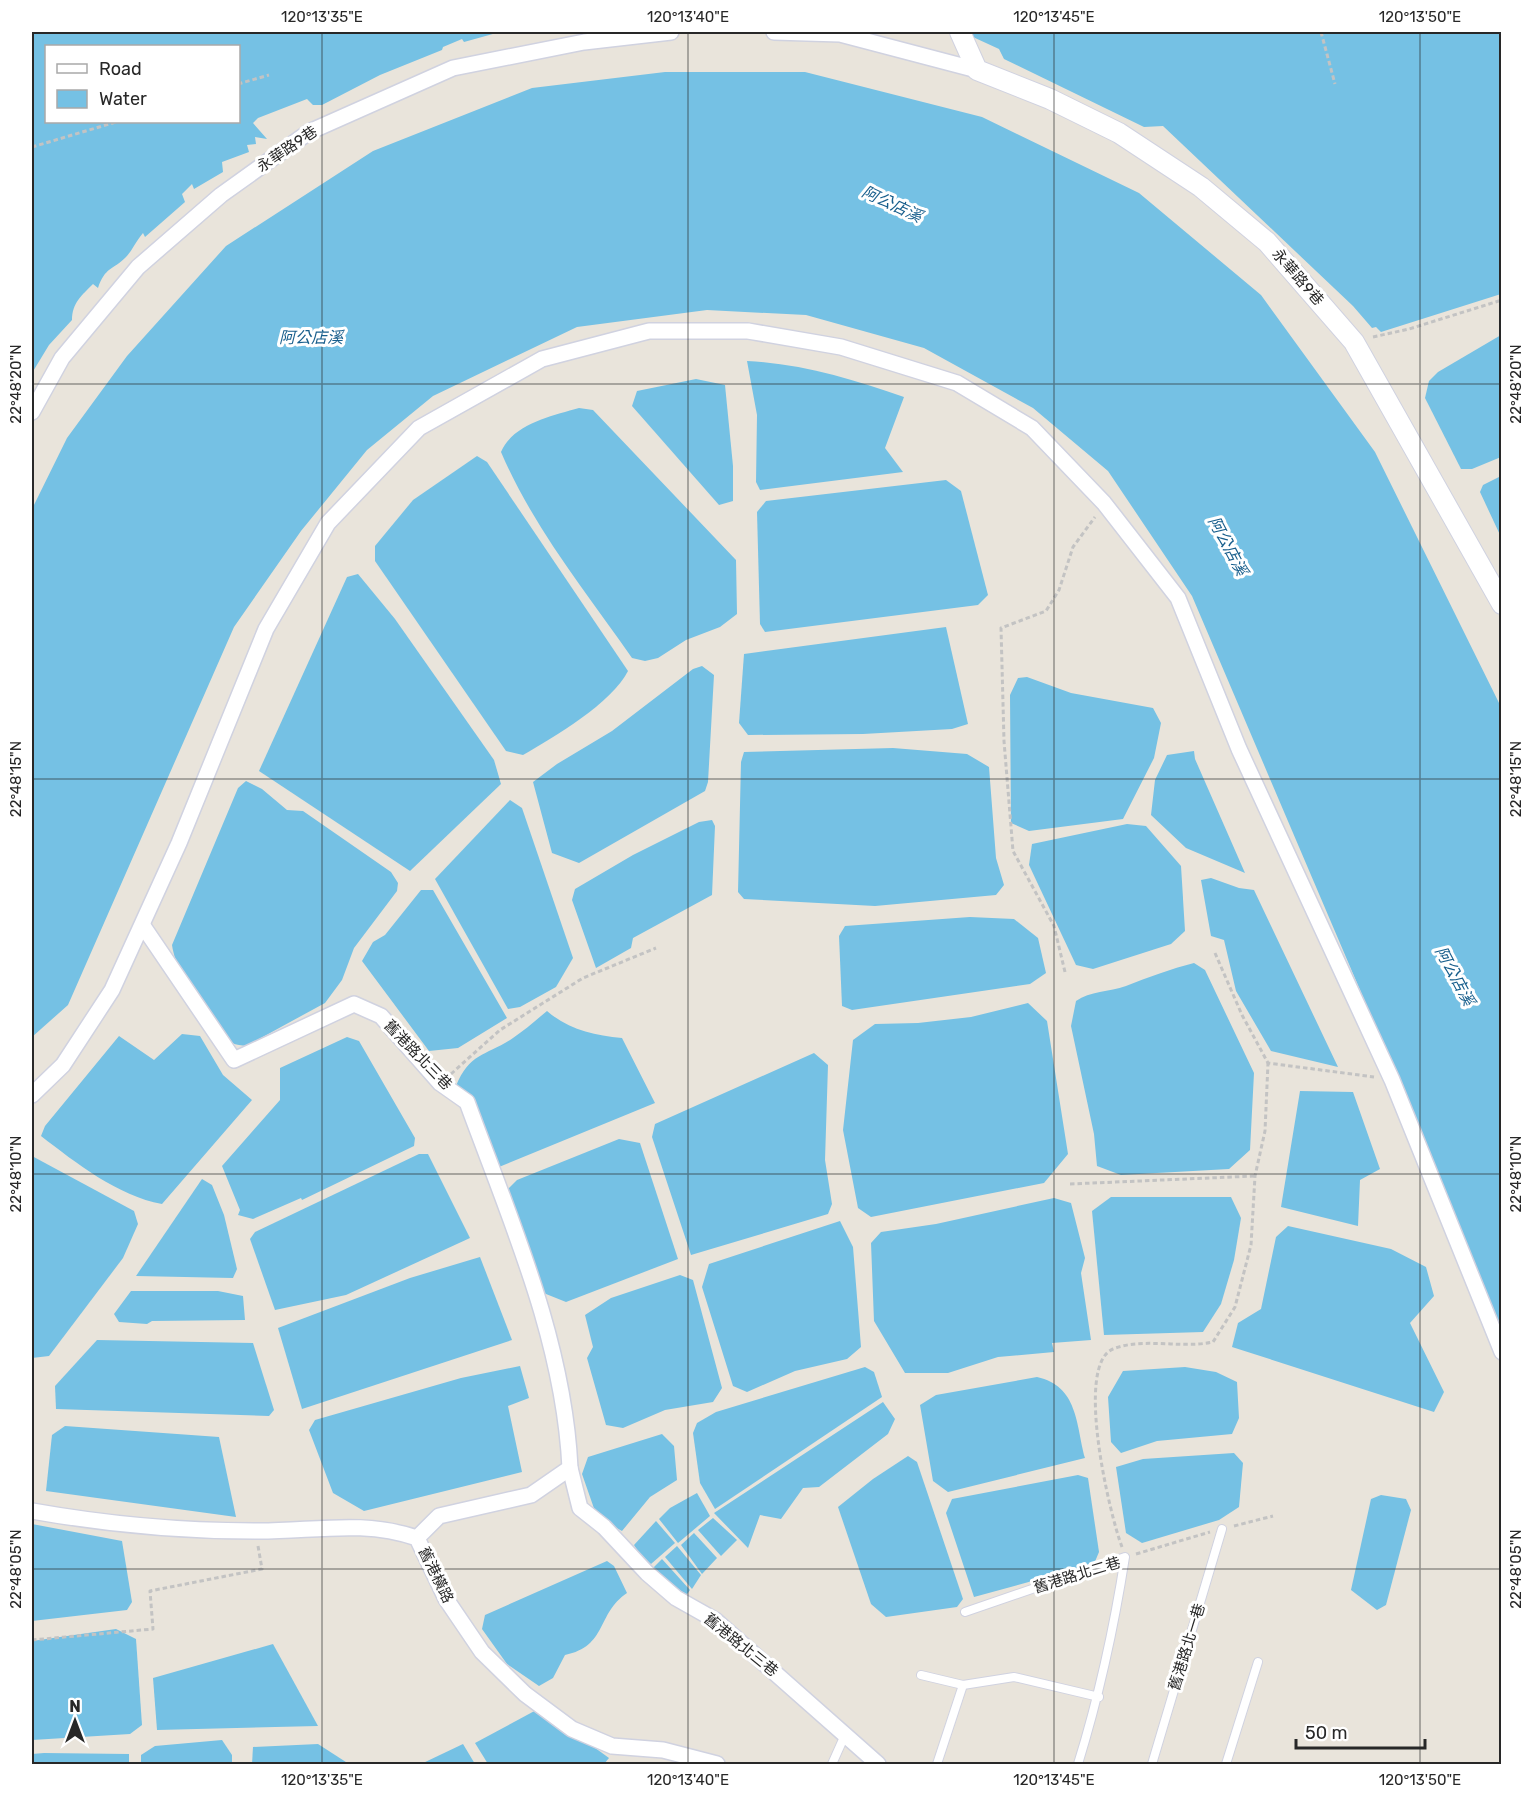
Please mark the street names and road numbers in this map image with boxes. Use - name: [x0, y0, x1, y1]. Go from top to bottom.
- street label: 永華路9巷: [253, 122, 321, 176]
- street label: 永華路9巷: [1269, 245, 1327, 309]
- street label: 舊港路北三巷: [380, 1016, 456, 1094]
- street label: 舊港橫路: [415, 1544, 457, 1606]
- street label: 舊港路北二巷: [1031, 1553, 1123, 1597]
- street label: 舊港路北一巷: [1165, 1601, 1209, 1693]
- street label: 舊港路北三巷: [700, 1610, 782, 1680]

